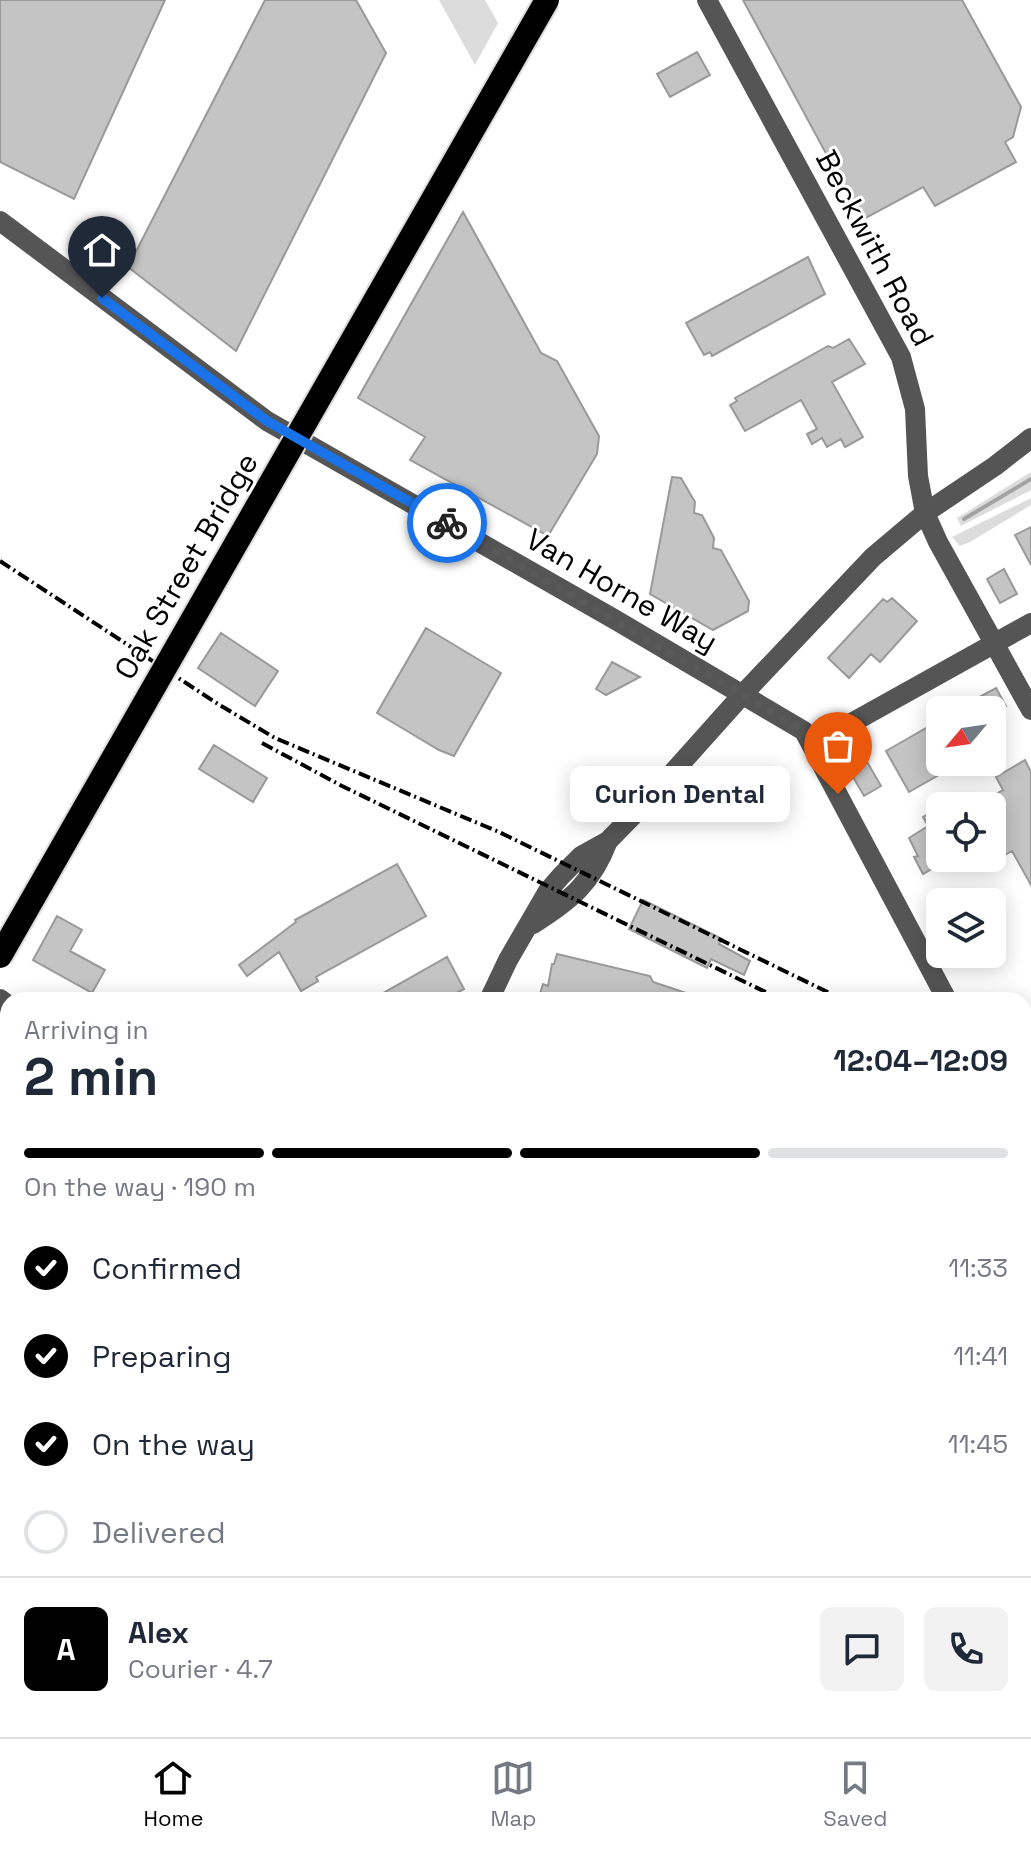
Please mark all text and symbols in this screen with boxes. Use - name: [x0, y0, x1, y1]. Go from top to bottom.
- street label: Beckwith Road: [807, 143, 943, 353]
- pin: [68, 216, 136, 298]
- icon: home: [80, 228, 124, 272]
- street label: Oak Street Bridge: [105, 446, 267, 686]
- courier: [407, 483, 487, 563]
- icon: bike: [425, 501, 469, 545]
- street label: Van Horne Way: [519, 519, 725, 661]
- north arrow: [926, 696, 1006, 776]
- map controls: [926, 696, 1006, 968]
- pin: [804, 712, 872, 794]
- icon: bag: [816, 724, 860, 768]
- callout: Curion Dental: [570, 766, 790, 822]
- text: Curion Dental: [595, 777, 765, 811]
- button: locate: [926, 792, 1006, 872]
- button: layers: [926, 888, 1006, 968]
- text: Arriving in: [24, 1013, 148, 1047]
- text: 12:04–12:09: [833, 1041, 1008, 1080]
- text: 2 min: [24, 1044, 158, 1110]
- text: On the way · 190 m: [24, 1170, 256, 1204]
- icon: check: [24, 1246, 68, 1290]
- text: Confirmed: [92, 1249, 242, 1288]
- text: 11:33: [948, 1251, 1008, 1285]
- icon: check: [24, 1334, 68, 1378]
- text: Preparing: [92, 1337, 231, 1376]
- text: 11:41: [953, 1339, 1008, 1373]
- icon: check: [24, 1422, 68, 1466]
- text: On the way: [92, 1425, 255, 1464]
- text: 11:45: [948, 1427, 1008, 1461]
- text: Delivered: [92, 1513, 226, 1552]
- button: chat: [820, 1607, 904, 1691]
- button: phone: [924, 1607, 1008, 1691]
- text: Alex: [128, 1613, 189, 1652]
- text: A: [56, 1630, 76, 1669]
- text: Courier · 4.7: [128, 1652, 273, 1686]
- tab: Home: [144, 1756, 203, 1832]
- tab: Map: [490, 1756, 536, 1832]
- tab: Saved: [823, 1756, 888, 1832]

